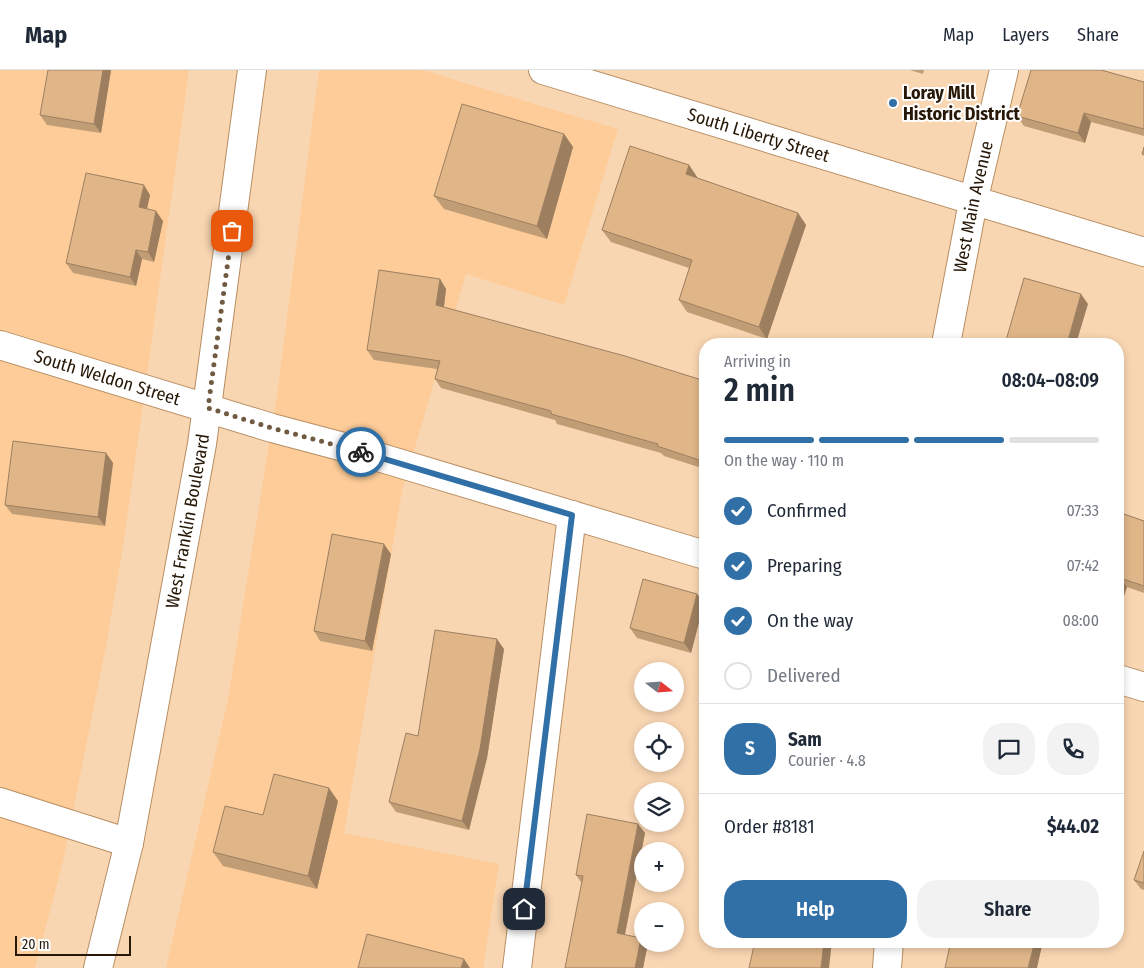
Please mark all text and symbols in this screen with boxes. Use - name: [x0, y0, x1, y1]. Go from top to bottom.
- text: Map: [25, 21, 67, 49]
- text: Map: [943, 24, 974, 46]
- text: Layers: [1002, 24, 1049, 46]
- text: Share: [1077, 24, 1119, 46]
- place label: Loray Mill Historic District: [903, 82, 1021, 125]
- marker: Loray Mill Historic District: [887, 97, 899, 109]
- street label: South Liberty Street: [685, 103, 832, 167]
- street label: West Main Avenue: [949, 139, 998, 274]
- pin: [211, 210, 253, 252]
- icon: bag: [218, 217, 246, 245]
- street label: South Weldon Street: [31, 345, 183, 410]
- text: Arriving in: [724, 352, 791, 371]
- text: 08:04–08:09: [1001, 369, 1099, 392]
- text: 2 min: [724, 371, 795, 409]
- courier: [336, 427, 386, 477]
- street label: West Franklin Boulevard: [161, 433, 214, 610]
- icon: bike: [347, 438, 375, 466]
- text: On the way · 110 m: [724, 451, 844, 470]
- icon: check: [724, 497, 752, 525]
- text: Confirmed: [767, 499, 847, 522]
- text: 07:33: [1067, 501, 1099, 520]
- icon: check: [724, 552, 752, 580]
- text: Preparing: [767, 554, 842, 577]
- text: 07:42: [1067, 556, 1099, 575]
- icon: check: [724, 607, 752, 635]
- text: On the way: [767, 609, 853, 632]
- text: 08:00: [1063, 611, 1099, 630]
- north arrow: [634, 662, 684, 712]
- map controls: [634, 662, 684, 952]
- text: Delivered: [767, 664, 841, 687]
- button: locate: [634, 722, 684, 772]
- button: chat: [983, 723, 1035, 775]
- button: phone: [1047, 723, 1099, 775]
- text: Sam: [788, 728, 822, 751]
- text: S: [745, 737, 755, 760]
- text: Courier · 4.8: [788, 751, 866, 770]
- button: layers: [634, 782, 684, 832]
- text: Order #8181: [724, 815, 815, 838]
- text: $44.02: [1047, 815, 1099, 838]
- button: +: [634, 842, 684, 892]
- button: Help: [724, 880, 907, 938]
- button: Share: [917, 880, 1099, 938]
- pin: [503, 888, 545, 930]
- icon: home: [510, 895, 538, 923]
- button: −: [634, 902, 684, 952]
- scale bar: [15, 933, 131, 956]
- text: 20 m: [22, 936, 50, 953]

